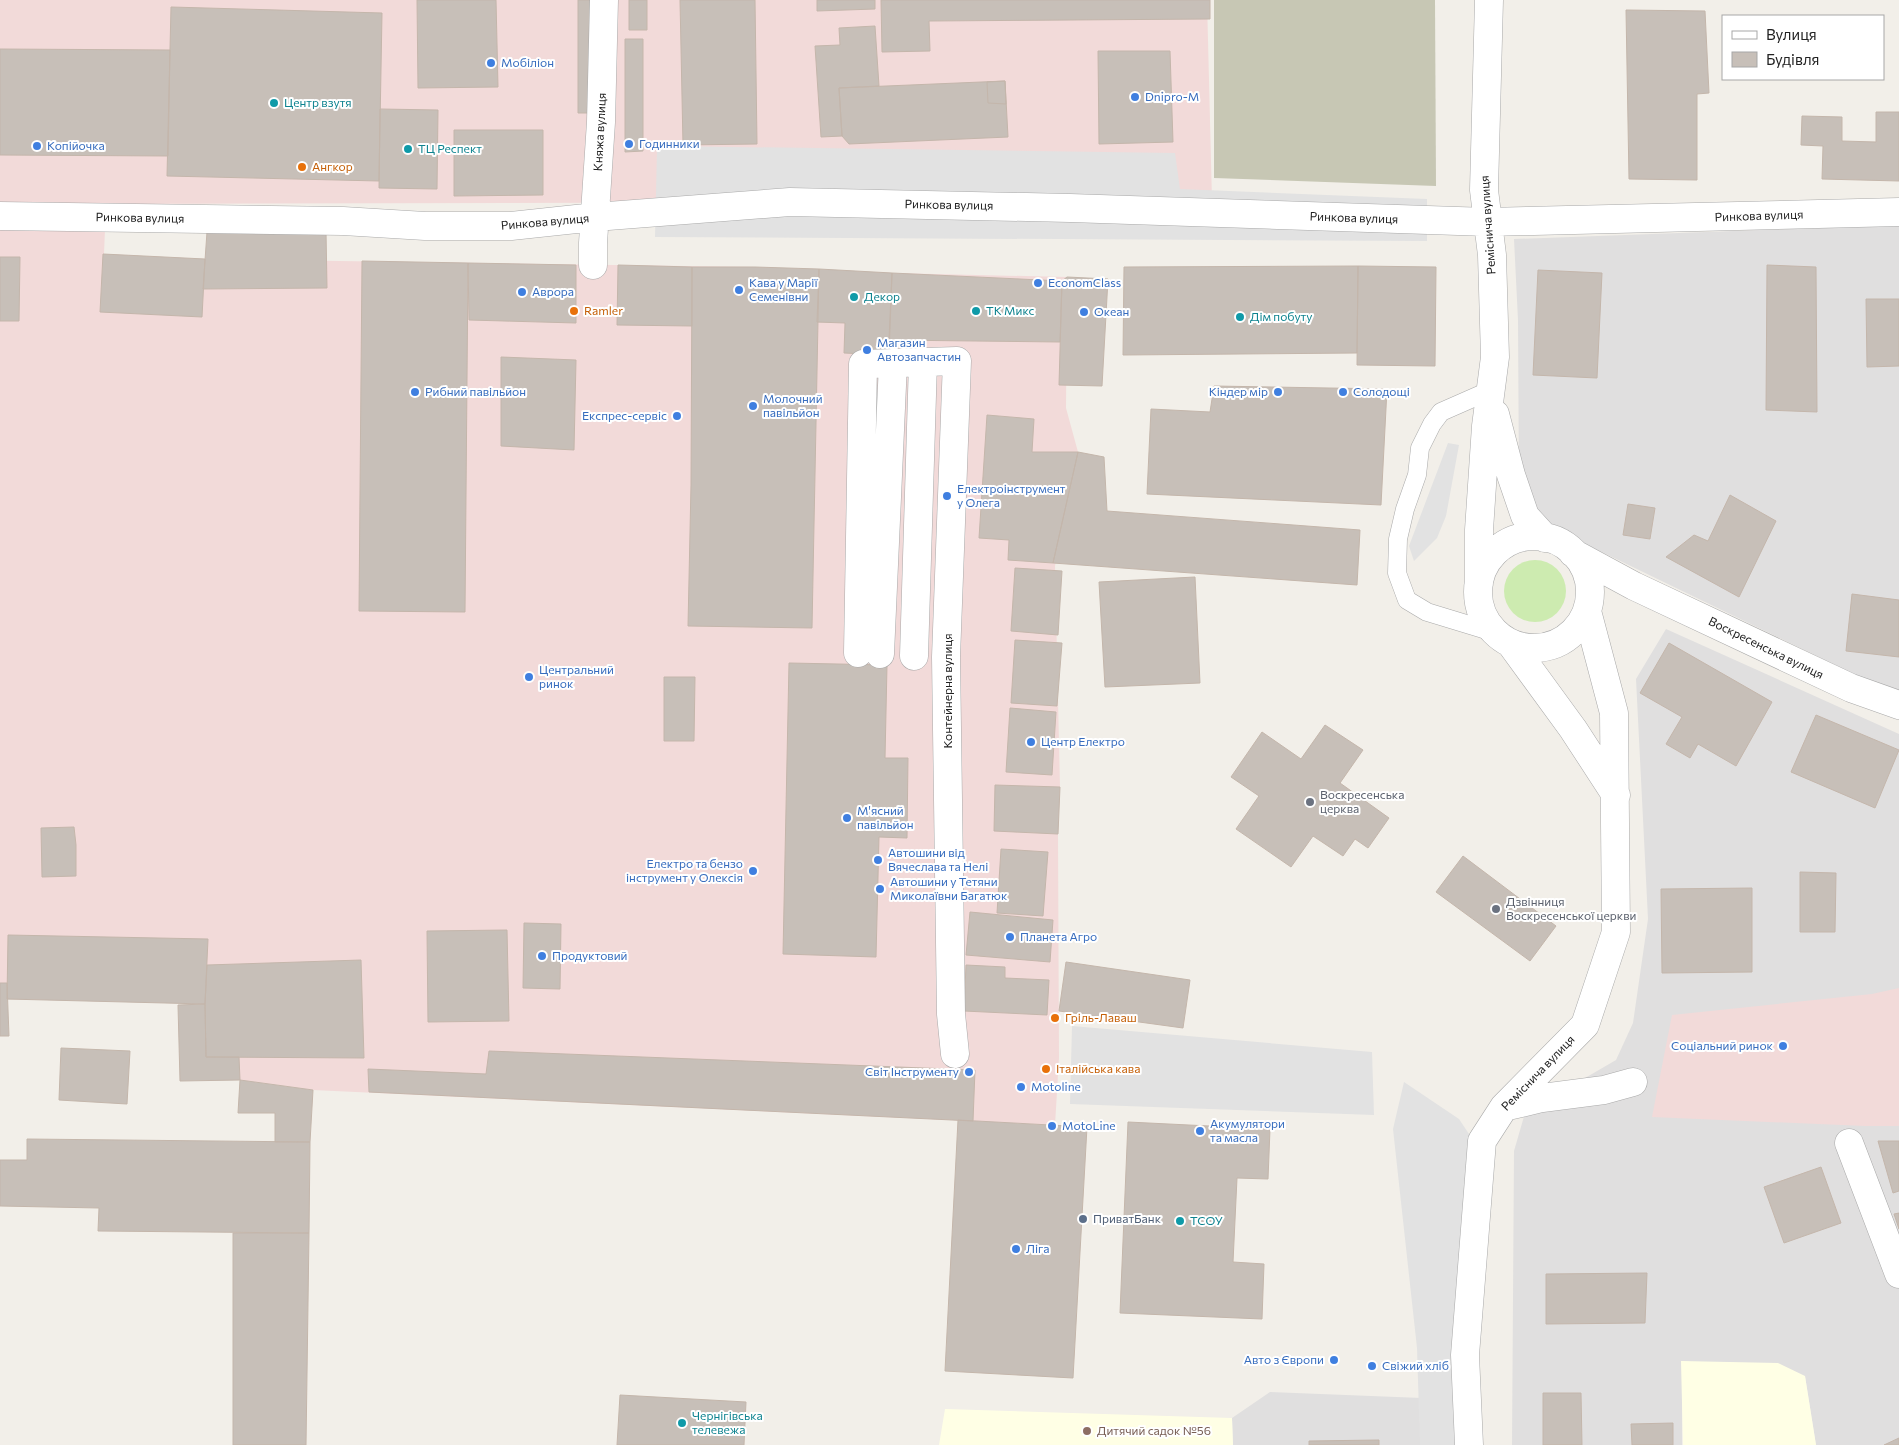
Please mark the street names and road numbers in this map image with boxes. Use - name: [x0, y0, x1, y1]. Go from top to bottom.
- street label: Княжа вулиця: [590, 92, 608, 172]
- street label: Реміснича вулиця: [1477, 175, 1497, 275]
- street label: Ринкова вулиця: [905, 196, 993, 212]
- street label: Ринкова вулиця: [1714, 206, 1804, 224]
- street label: Ринкова вулиця: [1309, 208, 1399, 226]
- street label: Ринкова вулиця: [96, 209, 184, 225]
- street label: Ринкова вулиця: [500, 210, 590, 232]
- street label: Воскресенська вулиця: [1707, 613, 1826, 681]
- street label: Контейнерна вулиця: [940, 633, 954, 749]
- street label: Реміснича вулиця: [1498, 1032, 1577, 1113]

